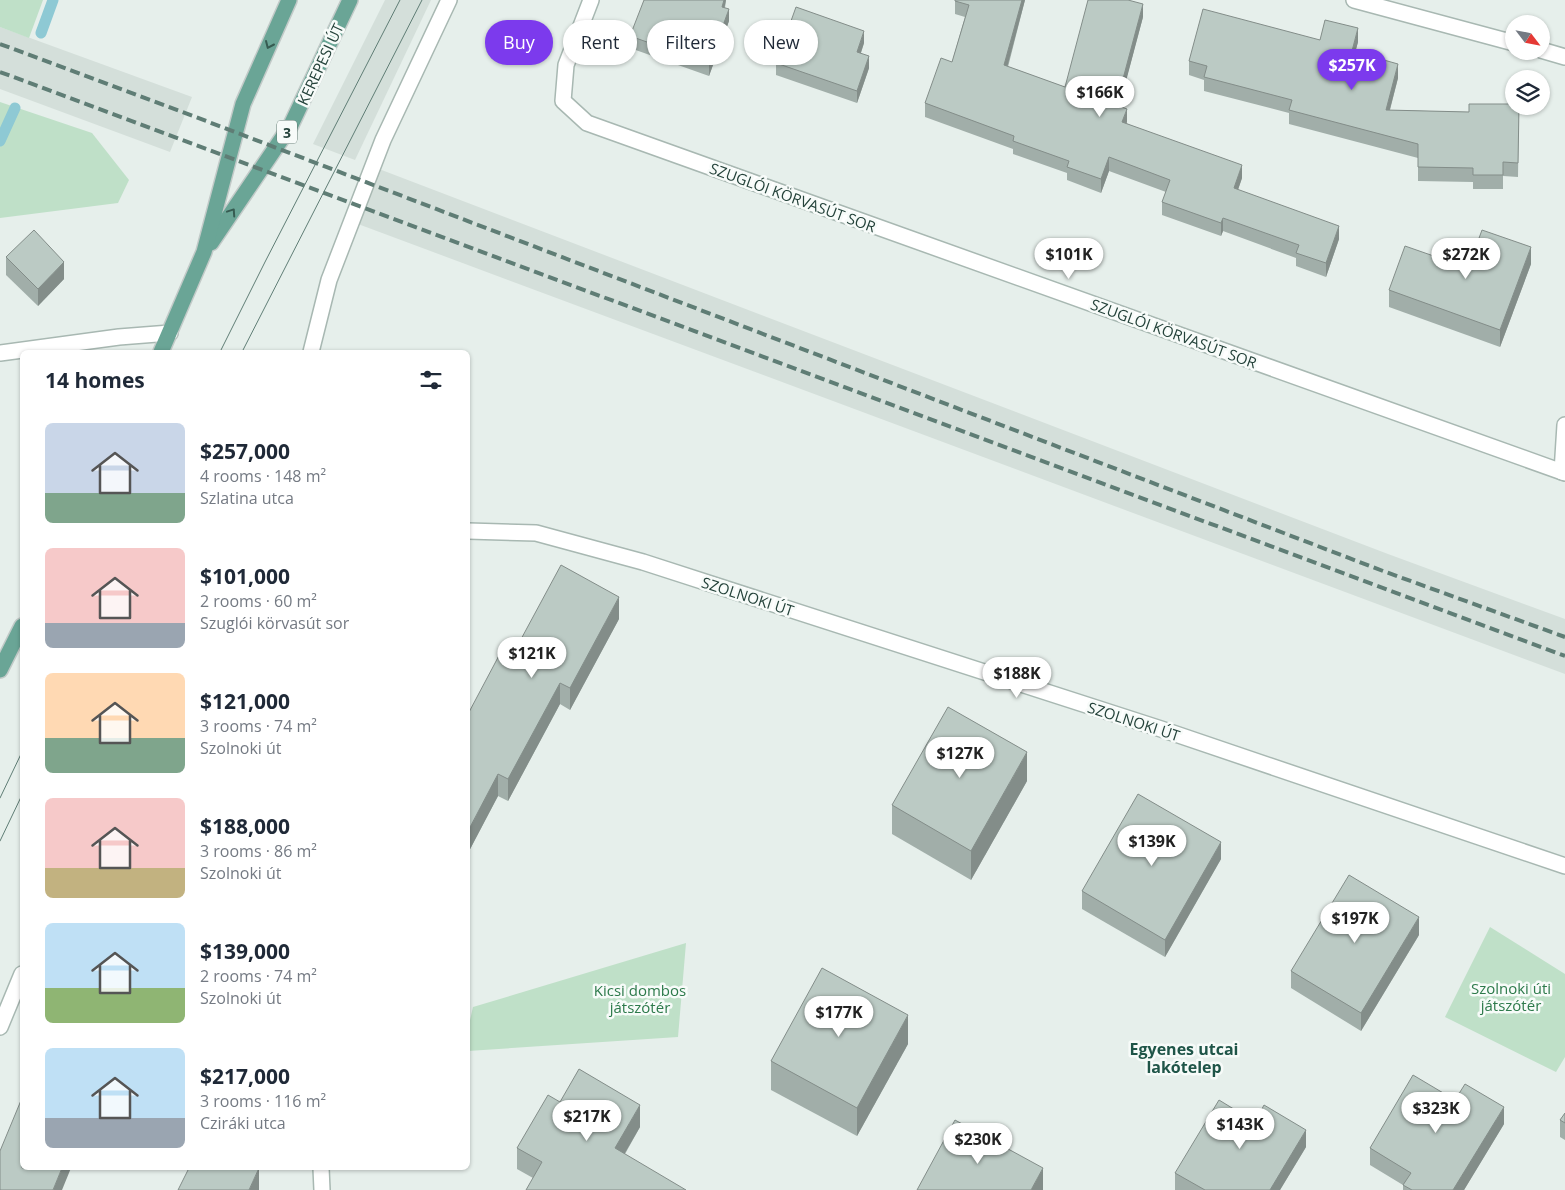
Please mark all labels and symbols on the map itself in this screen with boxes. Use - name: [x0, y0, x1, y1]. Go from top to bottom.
- north arrow: [1505, 15, 1550, 60]
- street label: KEREPESI ÚT: [292, 19, 348, 108]
- one-way arrow: [265, 40, 276, 49]
- pin: $257K: [1317, 48, 1387, 91]
- pin: $166K: [1065, 76, 1135, 118]
- road number: 3: [277, 120, 297, 144]
- street label: SZUGLÓI KÖRVASÚT SOR: [707, 158, 879, 237]
- one-way arrow: [226, 208, 235, 218]
- pin: $101K: [1034, 238, 1104, 280]
- pin: $272K: [1431, 238, 1501, 280]
- street label: SZUGLÓI KÖRVASÚT SOR: [1088, 294, 1260, 373]
- street label: SZOLNOKI ÚT: [699, 572, 797, 621]
- pin: $121K: [497, 636, 567, 679]
- pin: $188K: [982, 656, 1052, 699]
- street label: SZOLNOKI ÚT: [1085, 697, 1183, 746]
- pin: $127K: [925, 736, 995, 779]
- pin: $139K: [1117, 824, 1187, 867]
- pin: $197K: [1320, 902, 1390, 944]
- park label: Szolnoki úti játszótér: [1471, 978, 1551, 1015]
- park label: Kicsi dombos játszótér: [594, 980, 686, 1017]
- pin: $177K: [804, 996, 874, 1038]
- district label: Egyenes utcai lakótelep: [1130, 1038, 1238, 1078]
- pin: $323K: [1401, 1092, 1471, 1134]
- pin: $217K: [552, 1100, 622, 1142]
- pin: $143K: [1205, 1108, 1275, 1150]
- pin: $230K: [943, 1122, 1013, 1165]

